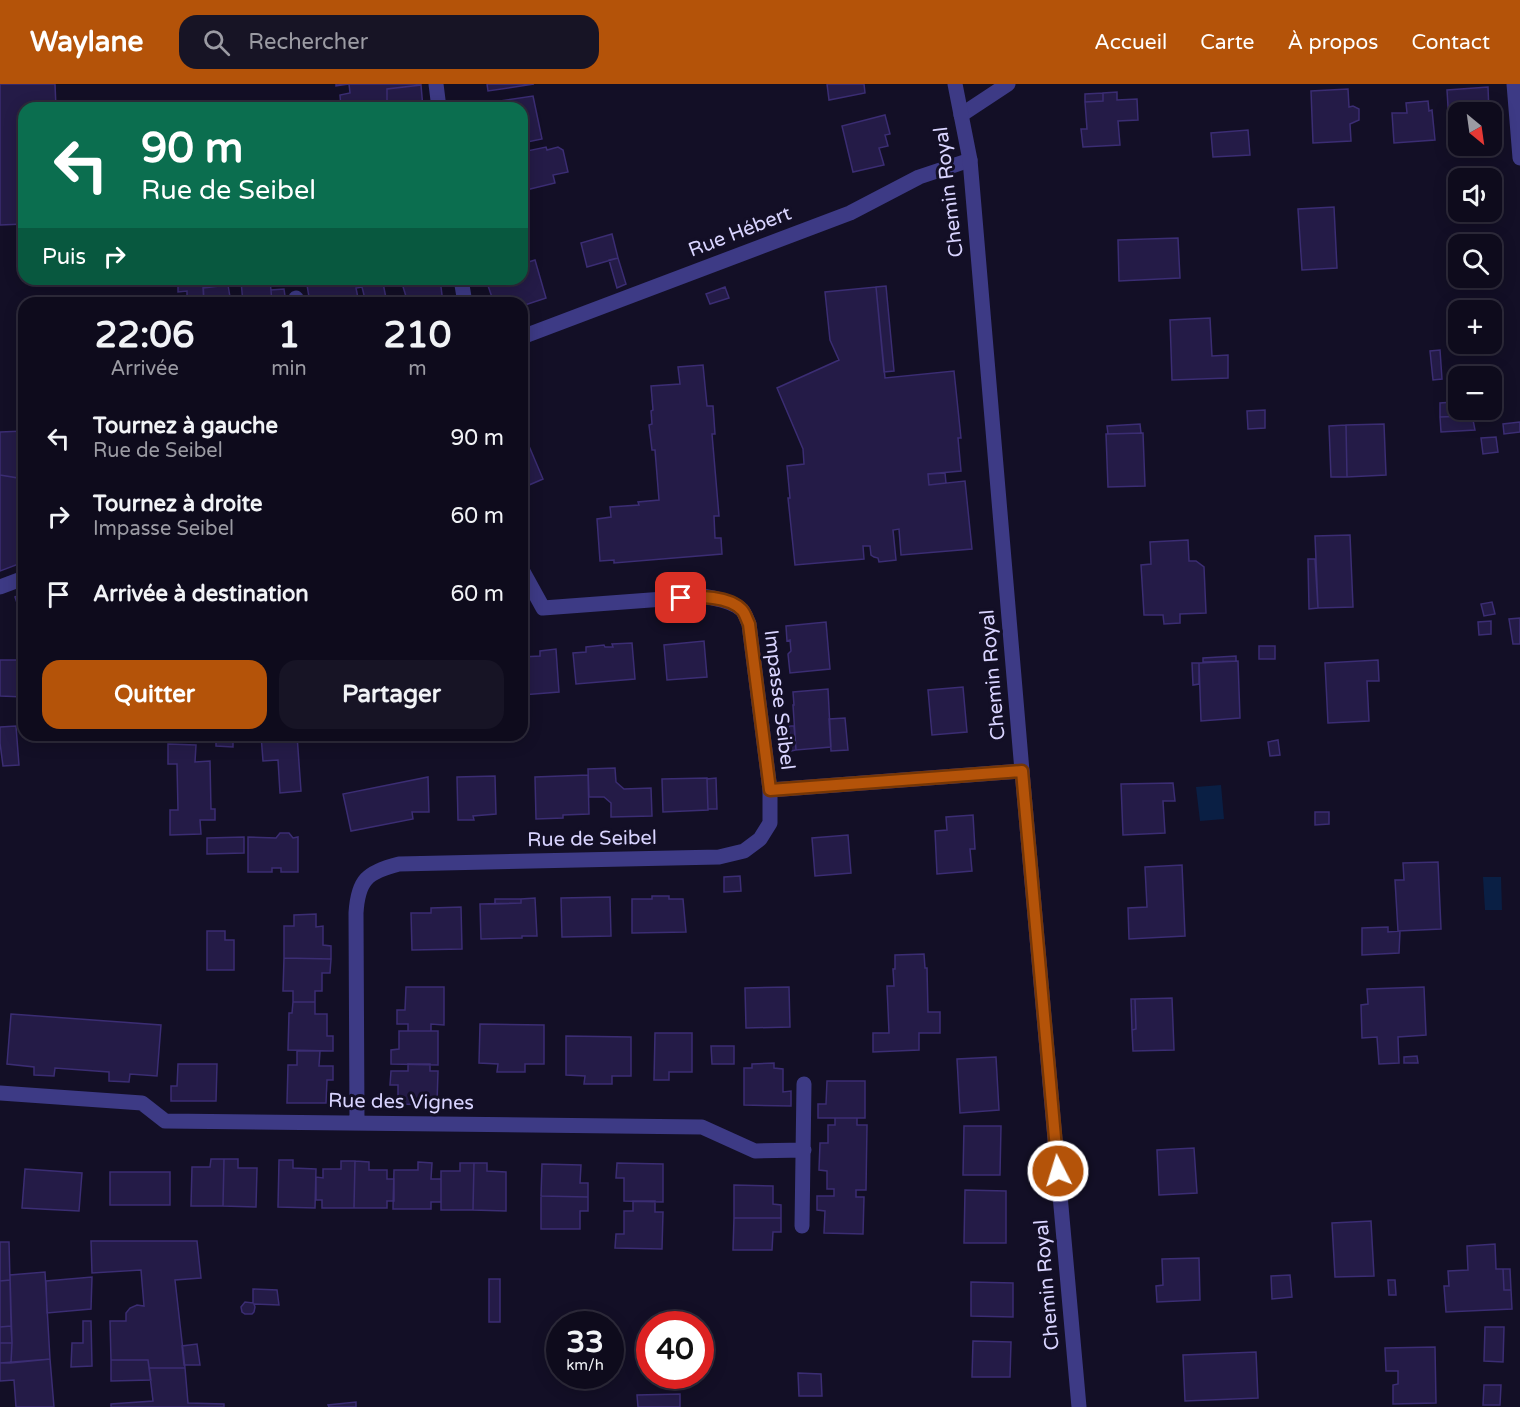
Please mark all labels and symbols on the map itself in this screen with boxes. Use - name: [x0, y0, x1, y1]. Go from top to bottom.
- north arrow: [1448, 102, 1502, 156]
- street label: Chemin Royal: [929, 125, 969, 259]
- street label: Rue Hébert: [685, 201, 795, 263]
- pin: [655, 572, 706, 623]
- street label: Chemin Royal: [975, 609, 1011, 741]
- street label: Impasse Seibel: [758, 629, 800, 771]
- street label: Rue de Seibel: [527, 826, 657, 852]
- street label: Rue des Vignes: [328, 1089, 474, 1115]
- position arrow: [1026, 1139, 1090, 1203]
- street label: Chemin Royal: [1029, 1219, 1065, 1351]
- speed limit sign: 40: [636, 1311, 714, 1389]

